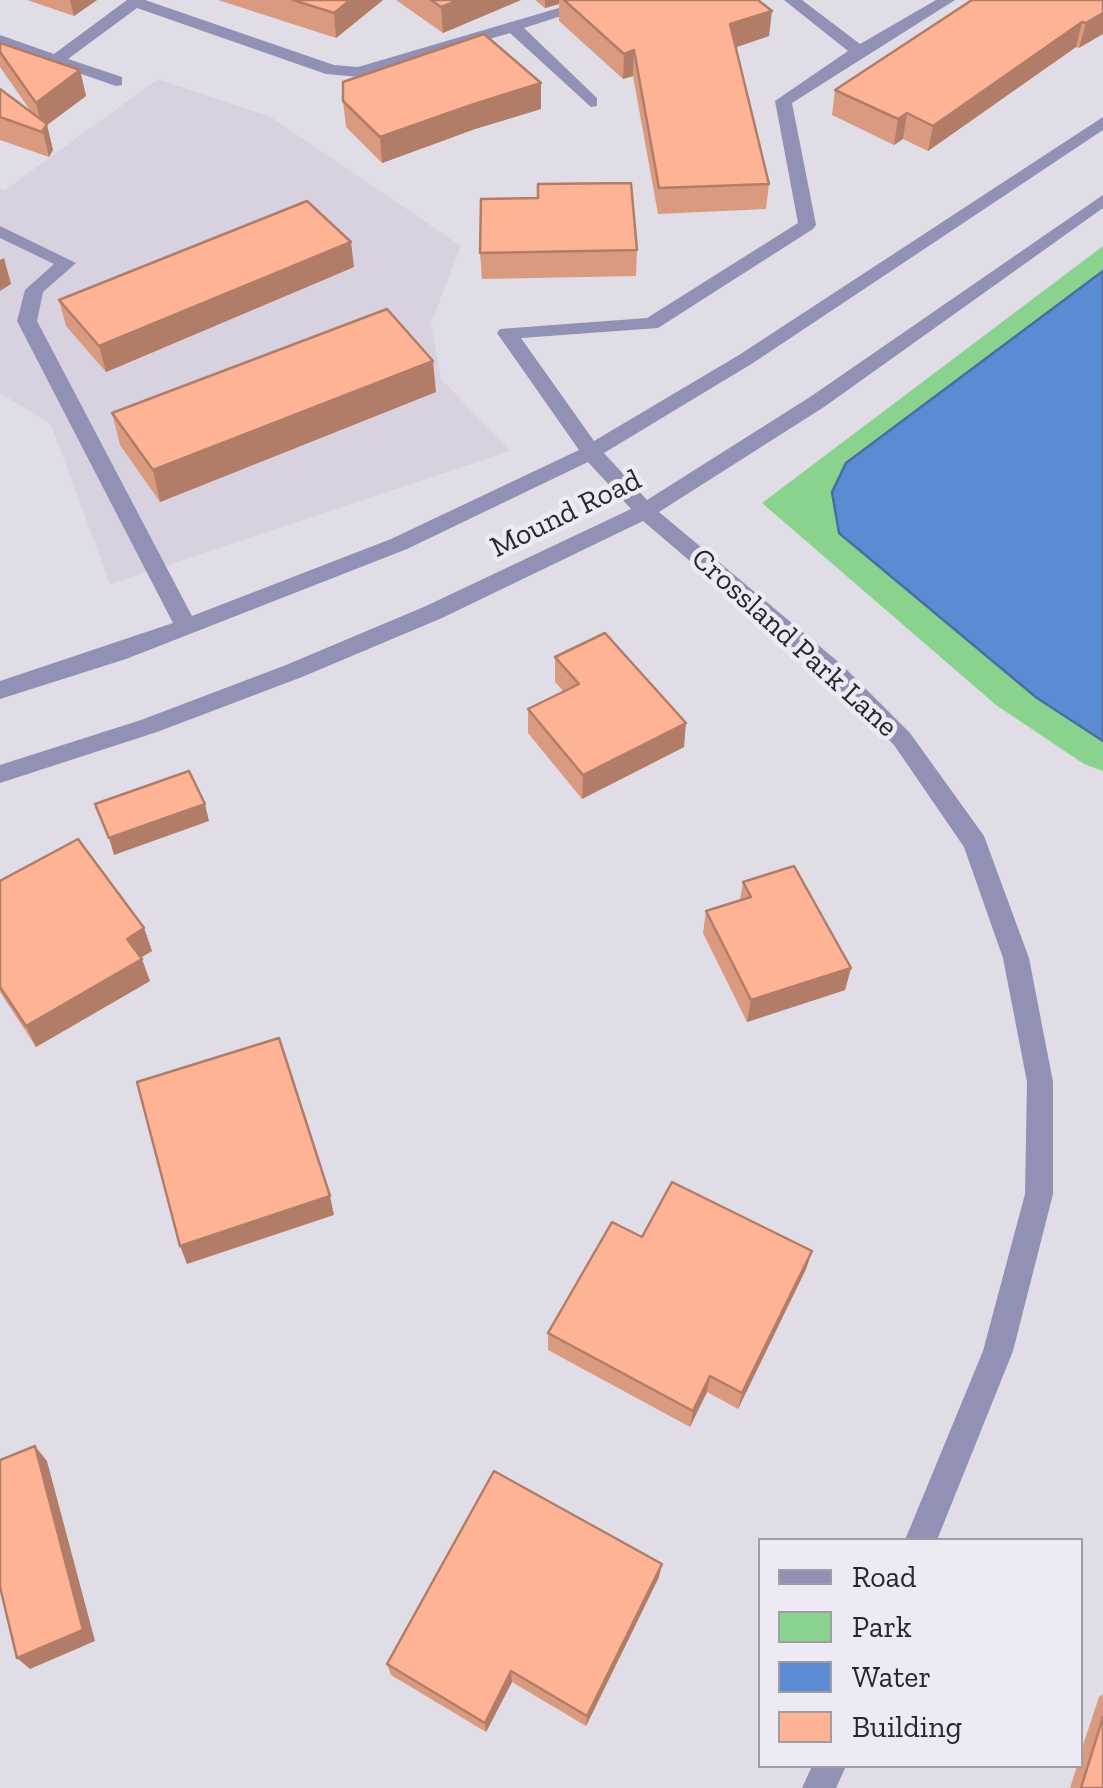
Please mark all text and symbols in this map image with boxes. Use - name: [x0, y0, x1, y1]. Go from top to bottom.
- street label: Mound Road: [485, 462, 647, 566]
- street label: Crossland Park Lane: [683, 541, 905, 745]
- legend: [758, 1538, 1083, 1768]
- text: Road: [852, 1559, 917, 1595]
- text: Park: [852, 1609, 912, 1645]
- text: Water: [852, 1659, 931, 1695]
- text: Building: [852, 1709, 962, 1745]

